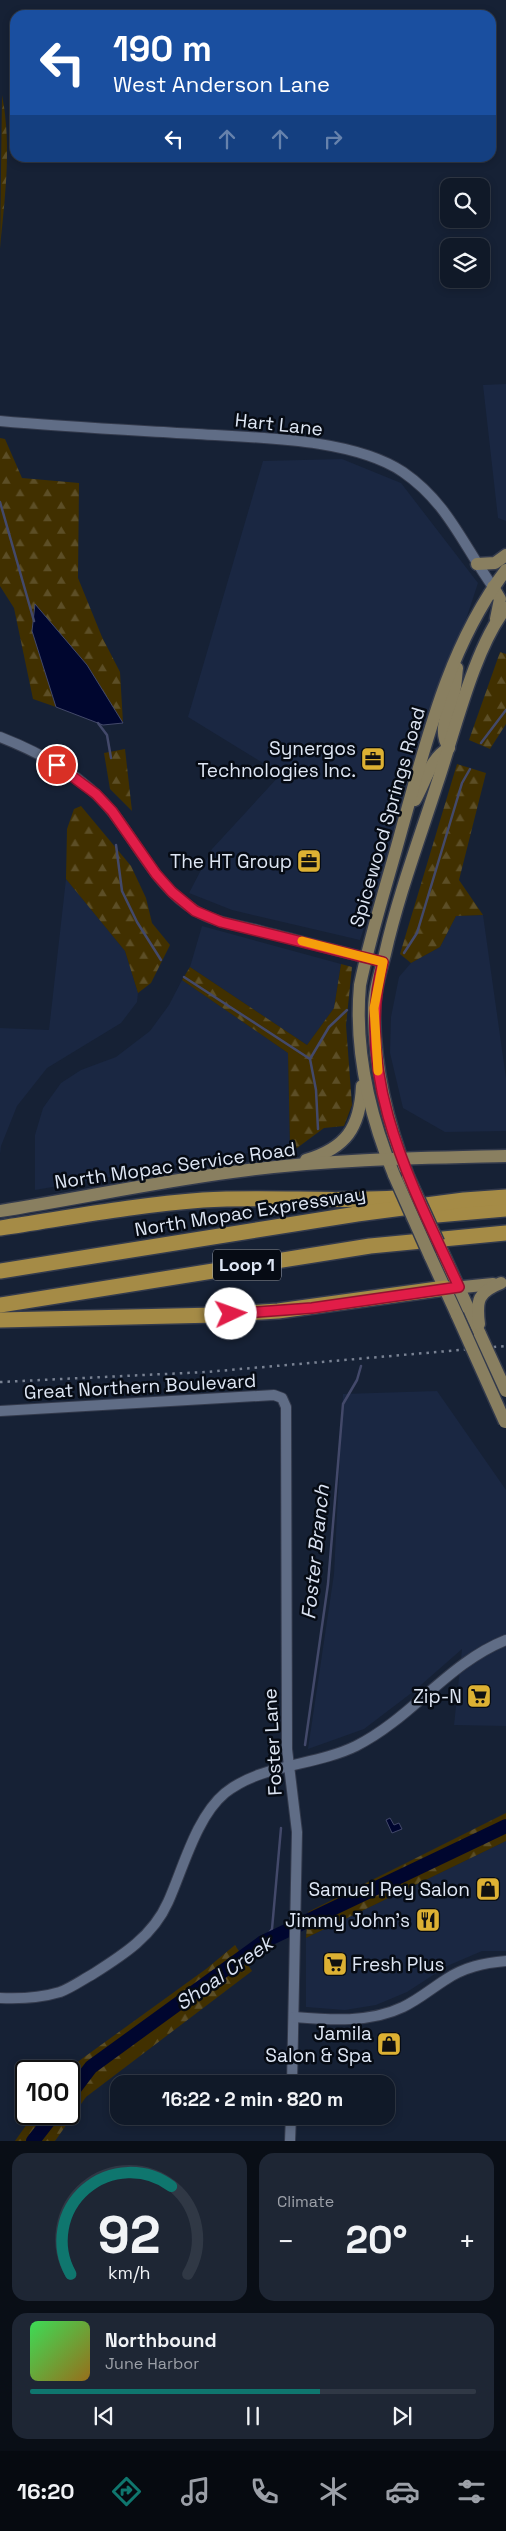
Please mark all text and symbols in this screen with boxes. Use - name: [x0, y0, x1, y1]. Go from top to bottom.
- text: 190 m: [113, 27, 212, 71]
- icon: left: [30, 30, 95, 95]
- text: West Anderson Lane: [113, 70, 330, 98]
- icon: left: [160, 125, 188, 153]
- icon: ahead: [213, 125, 241, 153]
- icon: ahead: [266, 125, 294, 153]
- icon: right: [319, 125, 347, 153]
- map controls: [440, 178, 490, 288]
- button: search: [440, 178, 490, 228]
- button: layers: [440, 238, 490, 288]
- street label: Hart Lane: [234, 407, 324, 442]
- street label: Spicewood Springs Road: [344, 704, 431, 930]
- place label: Synergos Technologies Inc.: [197, 736, 356, 783]
- pin: [36, 744, 78, 786]
- office icon: Synergos Technologies Inc.: [360, 746, 386, 772]
- icon: arrive: [43, 751, 71, 779]
- office icon: The HT Group: [296, 848, 322, 874]
- place label: The HT Group: [170, 849, 292, 874]
- street label: North Mopac Service Road: [53, 1136, 297, 1195]
- street label: North Mopac Expressway: [133, 1181, 367, 1242]
- road number: Loop 1: [213, 1250, 281, 1280]
- position arrow: [204, 1287, 256, 1339]
- street label: Great Northern Boulevard: [23, 1368, 257, 1405]
- water label: Foster Branch: [295, 1483, 335, 1621]
- supermarket icon: Zip-N: [466, 1683, 492, 1709]
- place label: Zip-N: [413, 1684, 462, 1709]
- street label: Foster Lane: [257, 1688, 288, 1796]
- shop icon: Samuel Rey Salon: [475, 1876, 501, 1902]
- place label: Samuel Rey Salon: [308, 1877, 470, 1902]
- restaurant icon: Jimmy John's: [415, 1907, 441, 1933]
- place label: Jimmy John's: [285, 1908, 410, 1933]
- water label: Shoal Creek: [170, 1929, 280, 2016]
- supermarket icon: Fresh Plus: [322, 1951, 348, 1977]
- place label: Fresh Plus: [352, 1952, 445, 1977]
- place label: Jamila Salon & Spa: [265, 2021, 372, 2068]
- shop icon: Jamila Salon & Spa: [376, 2031, 402, 2057]
- speed limit sign: 100: [15, 2060, 80, 2125]
- text: 16:22 · 2 min · 820 m: [162, 2087, 343, 2112]
- text: Climate: [277, 2191, 334, 2212]
- text: 92: [98, 2202, 161, 2268]
- text: 20°: [345, 2216, 408, 2264]
- text: −: [277, 2223, 294, 2259]
- text: +: [459, 2223, 476, 2259]
- text: km/h: [108, 2261, 151, 2284]
- text: Northbound: [105, 2328, 217, 2353]
- text: June Harbor: [105, 2353, 199, 2374]
- icon: previous: [90, 2402, 118, 2430]
- icon: pause: [239, 2402, 267, 2430]
- icon: next: [388, 2402, 416, 2430]
- icon: directions: [109, 2474, 144, 2509]
- icon: music: [178, 2474, 213, 2509]
- icon: phone: [247, 2474, 282, 2509]
- icon: climate: [316, 2474, 351, 2509]
- icon: car: [385, 2474, 420, 2509]
- icon: filters: [454, 2474, 489, 2509]
- text: 16:20: [17, 2477, 74, 2505]

